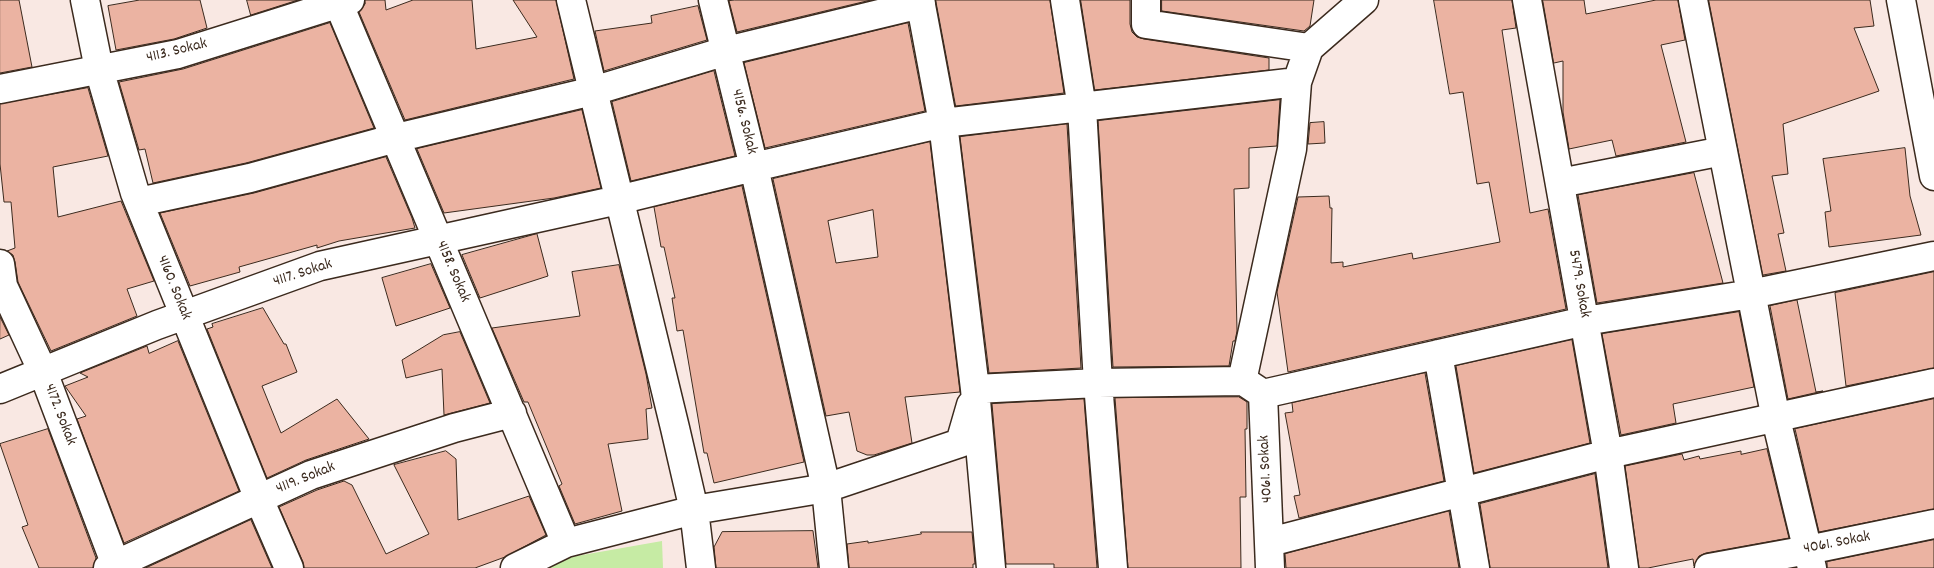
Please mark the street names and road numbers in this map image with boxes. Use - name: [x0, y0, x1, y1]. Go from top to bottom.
- street label: 4113. Sokak: [145, 35, 209, 69]
- street label: 4156. Sokak: [726, 87, 760, 157]
- street label: 4158. Sokak: [430, 238, 474, 306]
- street label: 5479. Sokak: [1563, 249, 1593, 319]
- street label: 4160. Sokak: [151, 253, 195, 323]
- street label: 4117. Sokak: [271, 255, 335, 293]
- street label: 4172. Sokak: [39, 382, 79, 448]
- street label: 4061. Sokak: [1256, 435, 1278, 503]
- street label: 4119. Sokak: [274, 458, 338, 500]
- street label: 4061. Sokak: [1802, 528, 1872, 560]

